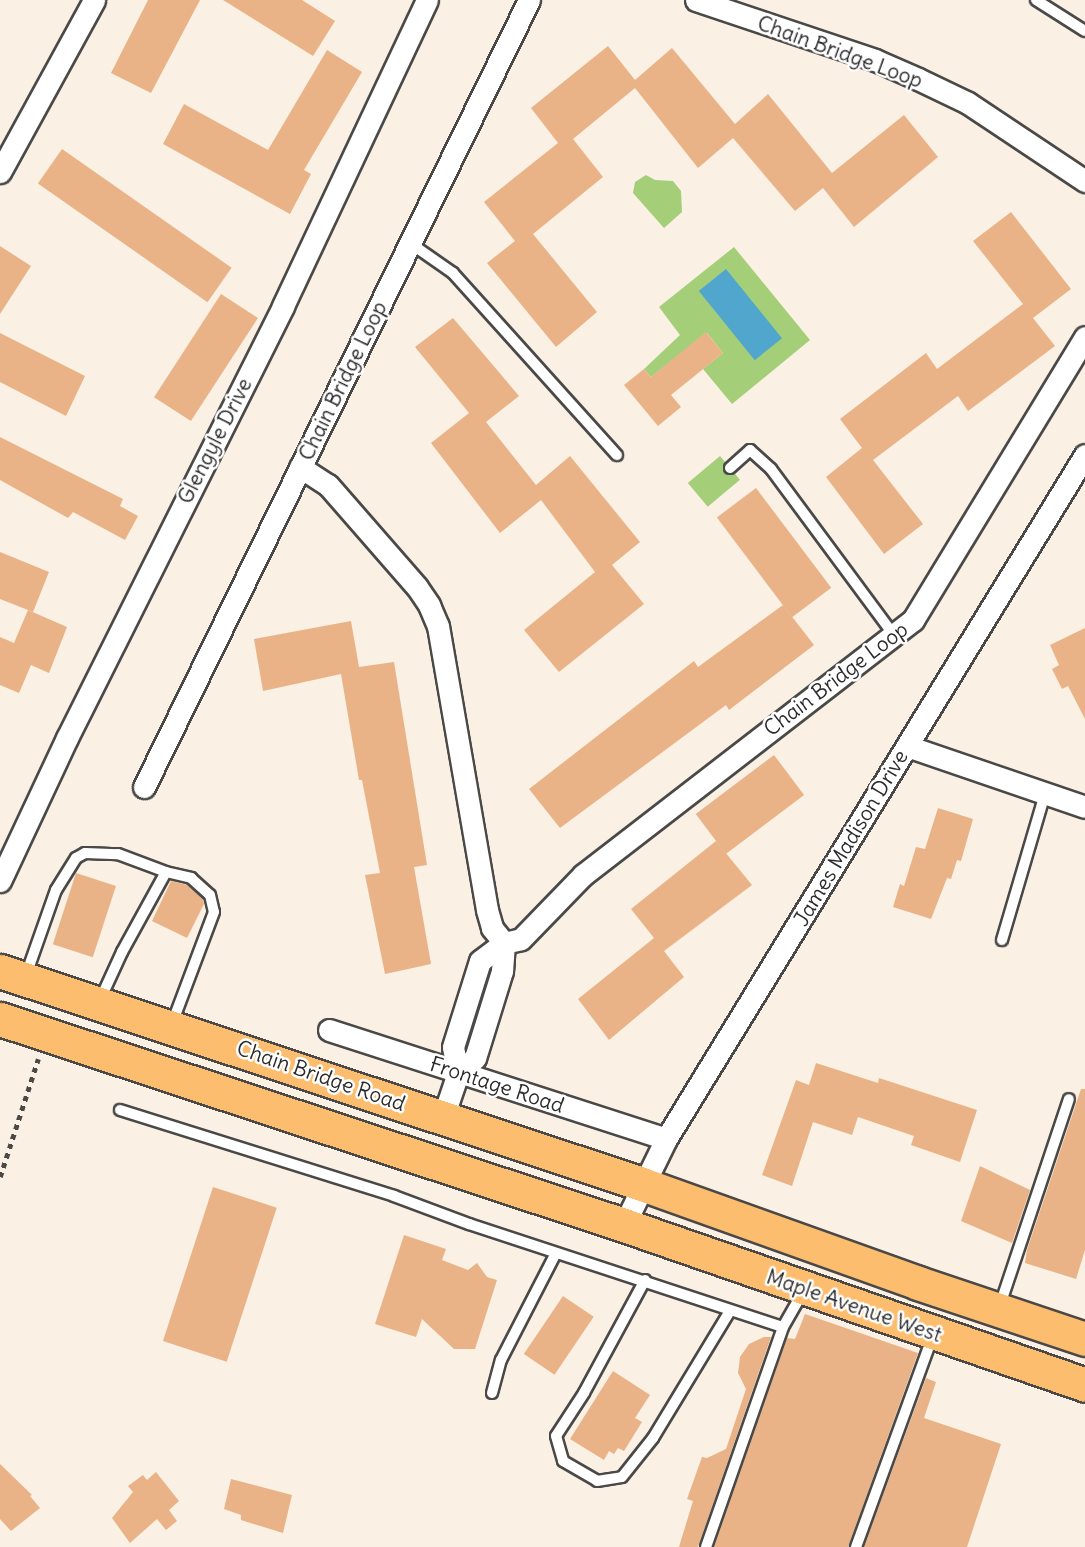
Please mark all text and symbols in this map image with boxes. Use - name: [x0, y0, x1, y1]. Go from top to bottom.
- street label: Chain Bridge Loop: [754, 10, 926, 94]
- street label: Chain Bridge Loop: [294, 297, 392, 465]
- street label: Glengyle Drive: [173, 374, 257, 508]
- street label: Chain Bridge Loop: [759, 617, 913, 741]
- street label: James Madison Drive: [788, 745, 914, 931]
- street label: Chain Bridge Road: [233, 1035, 409, 1117]
- street label: Frontage Road: [427, 1051, 567, 1119]
- street label: Maple Avenue West: [763, 1264, 945, 1348]

